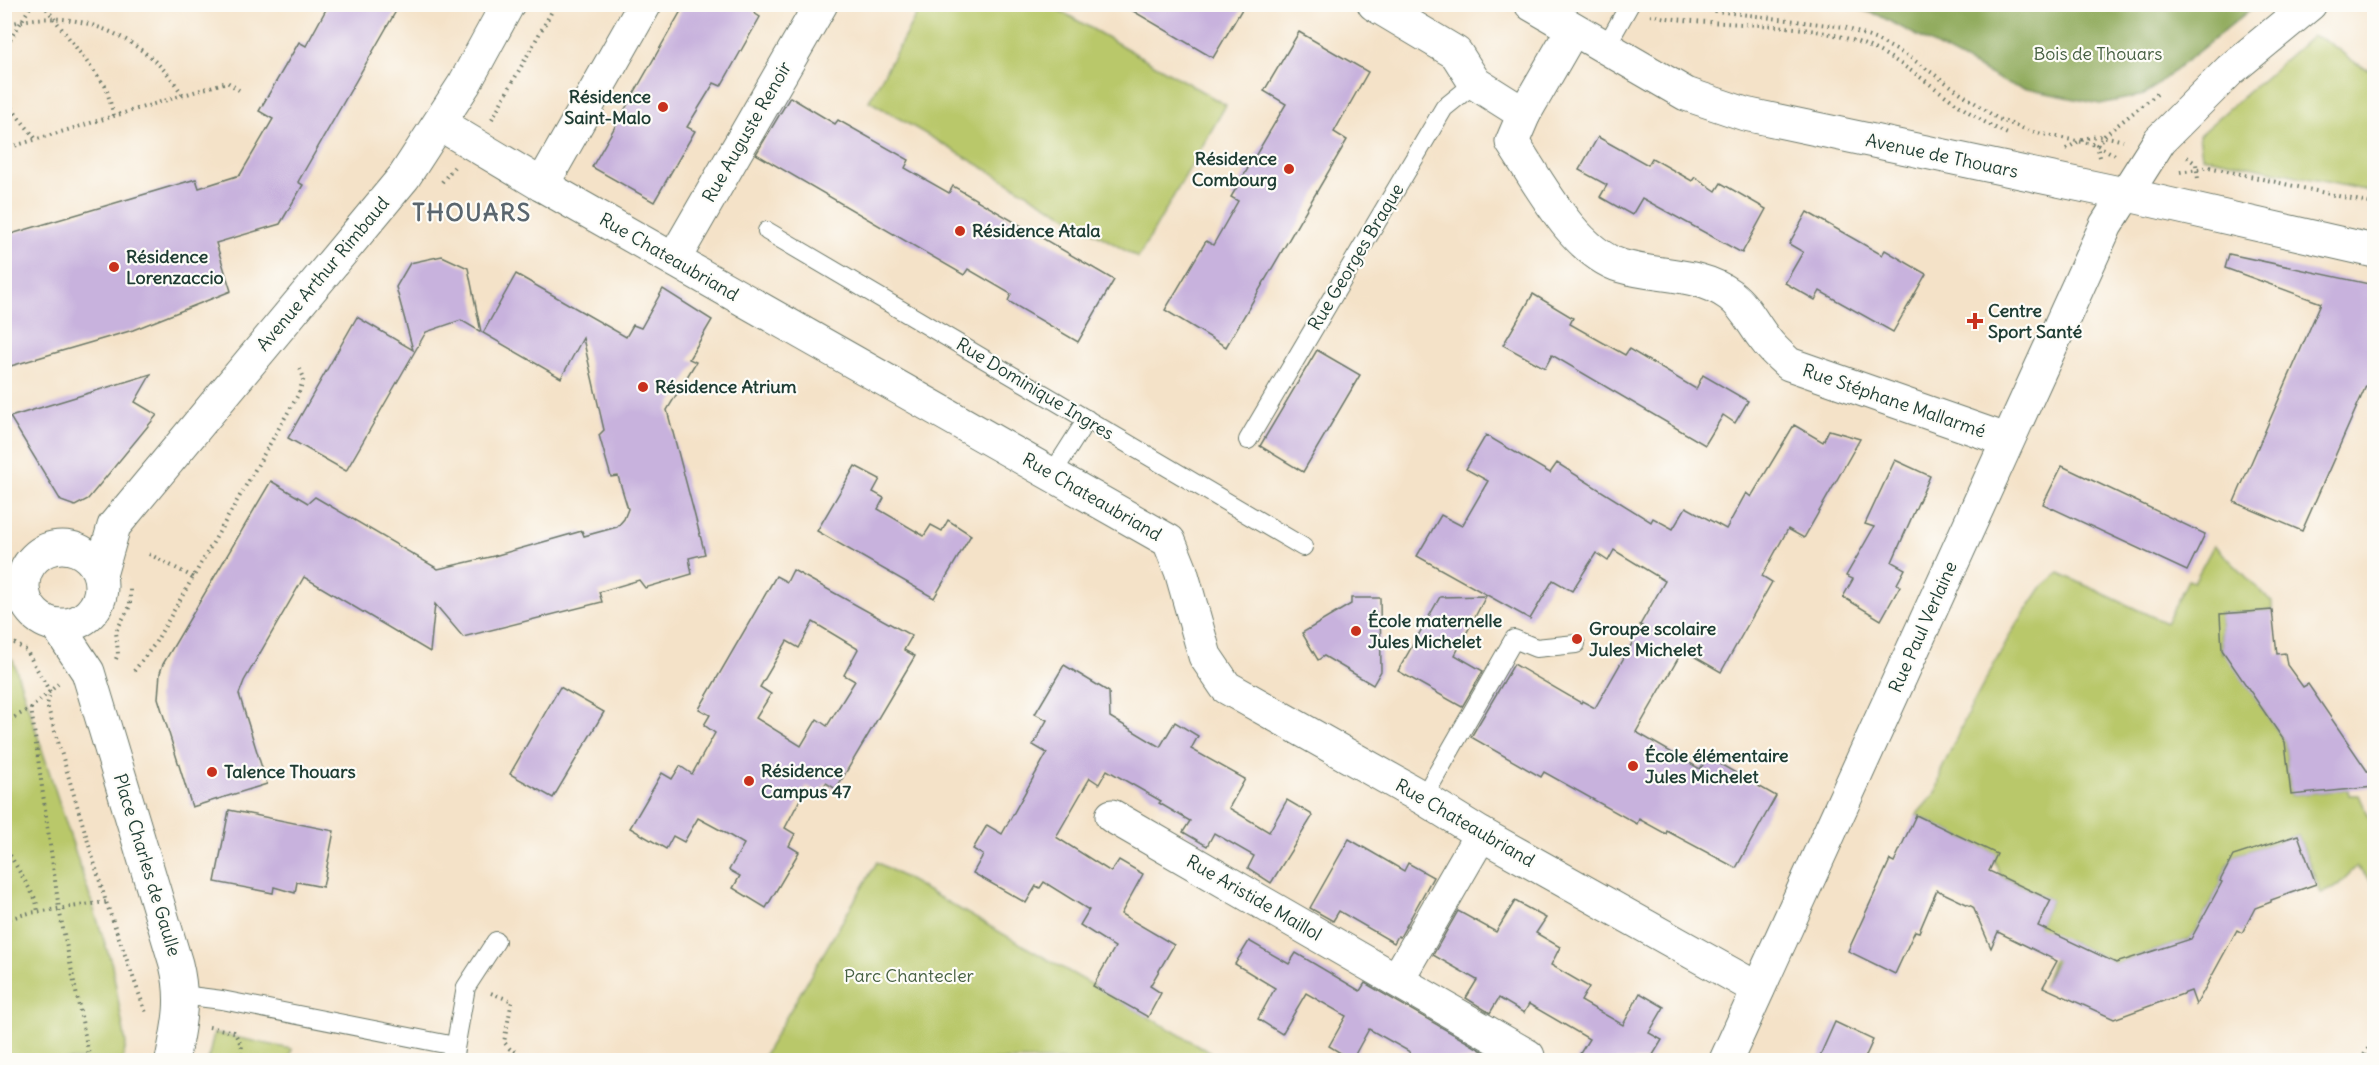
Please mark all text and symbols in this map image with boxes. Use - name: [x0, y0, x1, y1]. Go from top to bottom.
- park label: Bois de Thouars: [2033, 42, 2163, 65]
- street label: Rue Auguste Renoir: [697, 57, 797, 206]
- place label: Résidence Saint-Malo: [564, 85, 651, 129]
- marker: Résidence Saint-Malo: [656, 100, 670, 114]
- street label: Avenue de Thouars: [1864, 128, 2020, 183]
- place label: Résidence Combourg: [1192, 147, 1277, 191]
- marker: Résidence Combourg: [1282, 162, 1296, 176]
- street label: Rue Georges Braque: [1303, 179, 1408, 334]
- street label: Avenue Arthur Rimbaud: [251, 191, 394, 356]
- district label: THOUARS: [412, 197, 532, 227]
- street label: Rue Chateaubriand: [595, 207, 743, 306]
- place label: Résidence Atala: [972, 219, 1100, 242]
- marker: Résidence Atala: [953, 224, 967, 238]
- place label: Résidence Lorenzaccio: [126, 245, 224, 289]
- marker: Résidence Lorenzaccio: [107, 260, 121, 274]
- place label: Centre Sport Santé: [1988, 299, 2082, 343]
- marker: Centre Sport Santé: [1966, 312, 1984, 330]
- street label: Rue Dominique Ingres: [952, 332, 1118, 445]
- street label: Rue Stéphane Mallarmé: [1800, 358, 1989, 443]
- place label: Résidence Atrium: [655, 375, 797, 398]
- marker: Résidence Atrium: [636, 380, 650, 394]
- street label: Rue Chateaubriand: [1018, 447, 1166, 546]
- street label: Rue Paul Verlaine: [1883, 558, 1962, 696]
- place label: École maternelle Jules Michelet: [1368, 609, 1503, 653]
- place label: Groupe scolaire Jules Michelet: [1589, 617, 1717, 661]
- marker: École maternelle Jules Michelet: [1349, 624, 1363, 638]
- marker: Groupe scolaire Jules Michelet: [1570, 632, 1584, 646]
- place label: École élémentaire Jules Michelet: [1645, 744, 1789, 788]
- place label: Résidence Campus 47: [761, 759, 851, 803]
- marker: École élémentaire Jules Michelet: [1626, 759, 1640, 773]
- place label: Talence Thouars: [224, 760, 356, 783]
- marker: Talence Thouars: [205, 765, 219, 779]
- street label: Place Charles de Gaulle: [109, 771, 186, 959]
- street label: Rue Chateaubriand: [1391, 773, 1539, 872]
- marker: Résidence Campus 47: [742, 774, 756, 788]
- street label: Rue Aristide Maillol: [1182, 849, 1326, 946]
- park label: Parc Chantecler: [844, 964, 975, 987]

